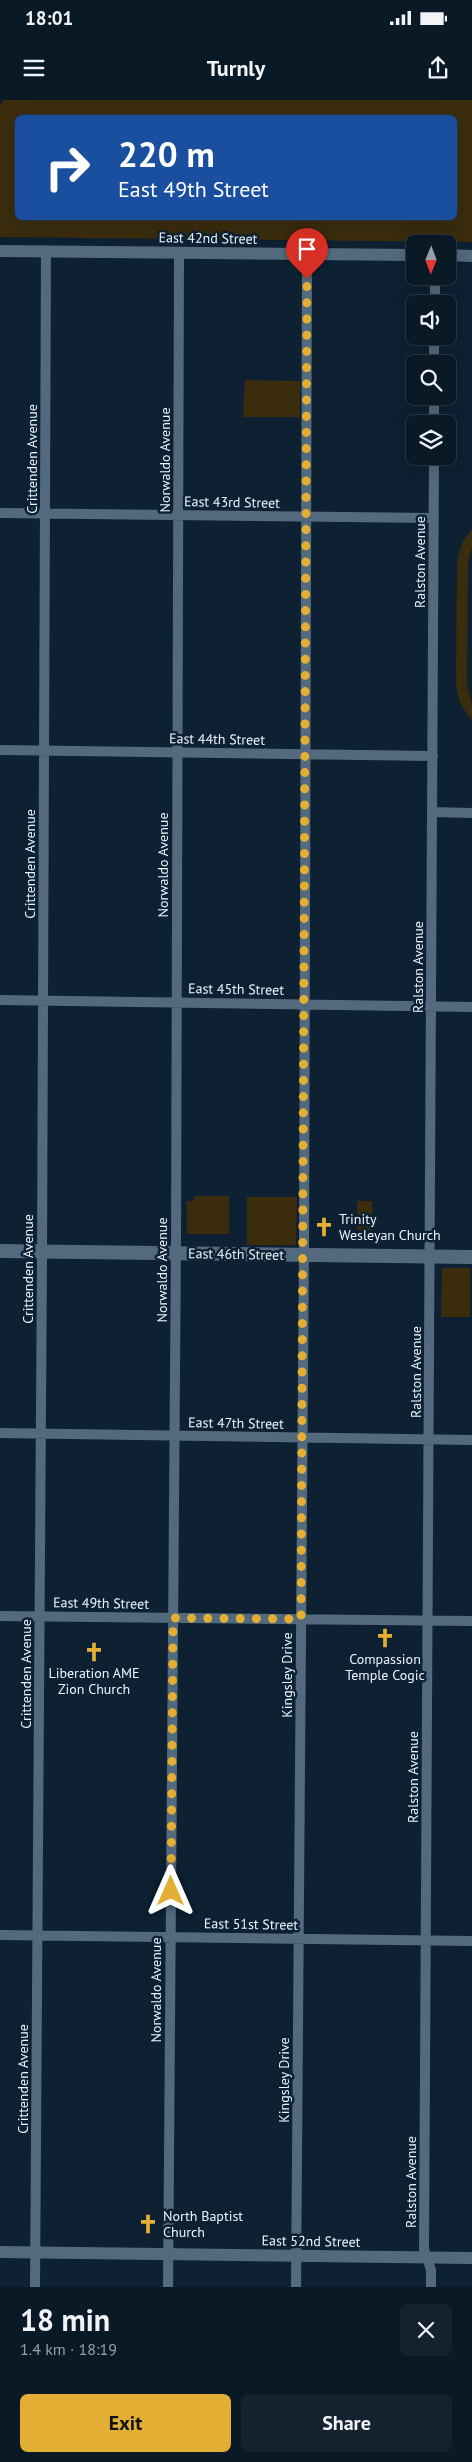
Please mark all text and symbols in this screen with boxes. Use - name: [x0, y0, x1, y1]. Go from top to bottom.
- text: 18:01: [25, 6, 73, 30]
- icon: menu: [20, 54, 48, 82]
- text: Turnly: [207, 54, 265, 82]
- icon: share: [424, 54, 452, 82]
- text: 220 m: [118, 131, 215, 177]
- icon: right: [35, 135, 100, 200]
- text: East 49th Street: [118, 175, 269, 203]
- street label: East 42nd Street: [158, 228, 258, 248]
- pin: [286, 228, 328, 279]
- icon: arrive: [293, 235, 321, 263]
- north arrow: [406, 235, 456, 285]
- map controls: [406, 235, 456, 465]
- button: sound: [406, 295, 456, 345]
- button: search: [406, 355, 456, 405]
- street label: Crittenden Avenue: [23, 404, 41, 514]
- street label: Norwaldo Avenue: [156, 407, 174, 513]
- button: layers: [406, 415, 456, 465]
- street label: East 43rd Street: [184, 492, 280, 512]
- street label: Ralston Avenue: [411, 516, 429, 608]
- street label: East 44th Street: [169, 729, 265, 749]
- street label: Crittenden Avenue: [21, 809, 39, 919]
- street label: Norwaldo Avenue: [154, 812, 172, 918]
- street label: Ralston Avenue: [409, 921, 427, 1013]
- street label: East 45th Street: [188, 979, 284, 999]
- place label: Trinity Wesleyan Church: [339, 1210, 441, 1244]
- street label: Crittenden Avenue: [19, 1214, 37, 1324]
- church icon: Trinity Wesleyan Church: [313, 1216, 335, 1238]
- street label: Norwaldo Avenue: [153, 1217, 171, 1323]
- street label: East 46th Street: [188, 1244, 284, 1264]
- street label: Ralston Avenue: [407, 1326, 425, 1418]
- street label: East 47th Street: [188, 1413, 284, 1433]
- street label: East 49th Street: [53, 1593, 149, 1613]
- street label: Crittenden Avenue: [17, 1619, 35, 1729]
- church icon: Compassion Temple Cogic: [374, 1627, 396, 1649]
- street label: Kingsley Drive: [278, 1632, 296, 1718]
- church icon: Liberation AME Zion Church: [83, 1641, 105, 1663]
- place label: Compassion Temple Cogic: [345, 1650, 425, 1684]
- place label: Liberation AME Zion Church: [48, 1664, 140, 1698]
- street label: Ralston Avenue: [404, 1731, 422, 1823]
- position arrow: [144, 1864, 196, 1916]
- street label: East 51st Street: [204, 1914, 299, 1934]
- street label: Norwaldo Avenue: [147, 1937, 165, 2043]
- street label: Crittenden Avenue: [14, 2024, 32, 2134]
- street label: Kingsley Drive: [275, 2037, 293, 2123]
- street label: Ralston Avenue: [402, 2136, 420, 2228]
- place label: North Baptist Church: [163, 2207, 243, 2241]
- church icon: North Baptist Church: [137, 2213, 159, 2235]
- street label: East 52nd Street: [261, 2231, 361, 2251]
- text: 18 min: [20, 2300, 110, 2339]
- button: close: [400, 2304, 452, 2356]
- text: 1.4 km · 18:19: [20, 2339, 117, 2359]
- button: Exit: [20, 2394, 231, 2452]
- button: Share: [241, 2394, 452, 2452]

